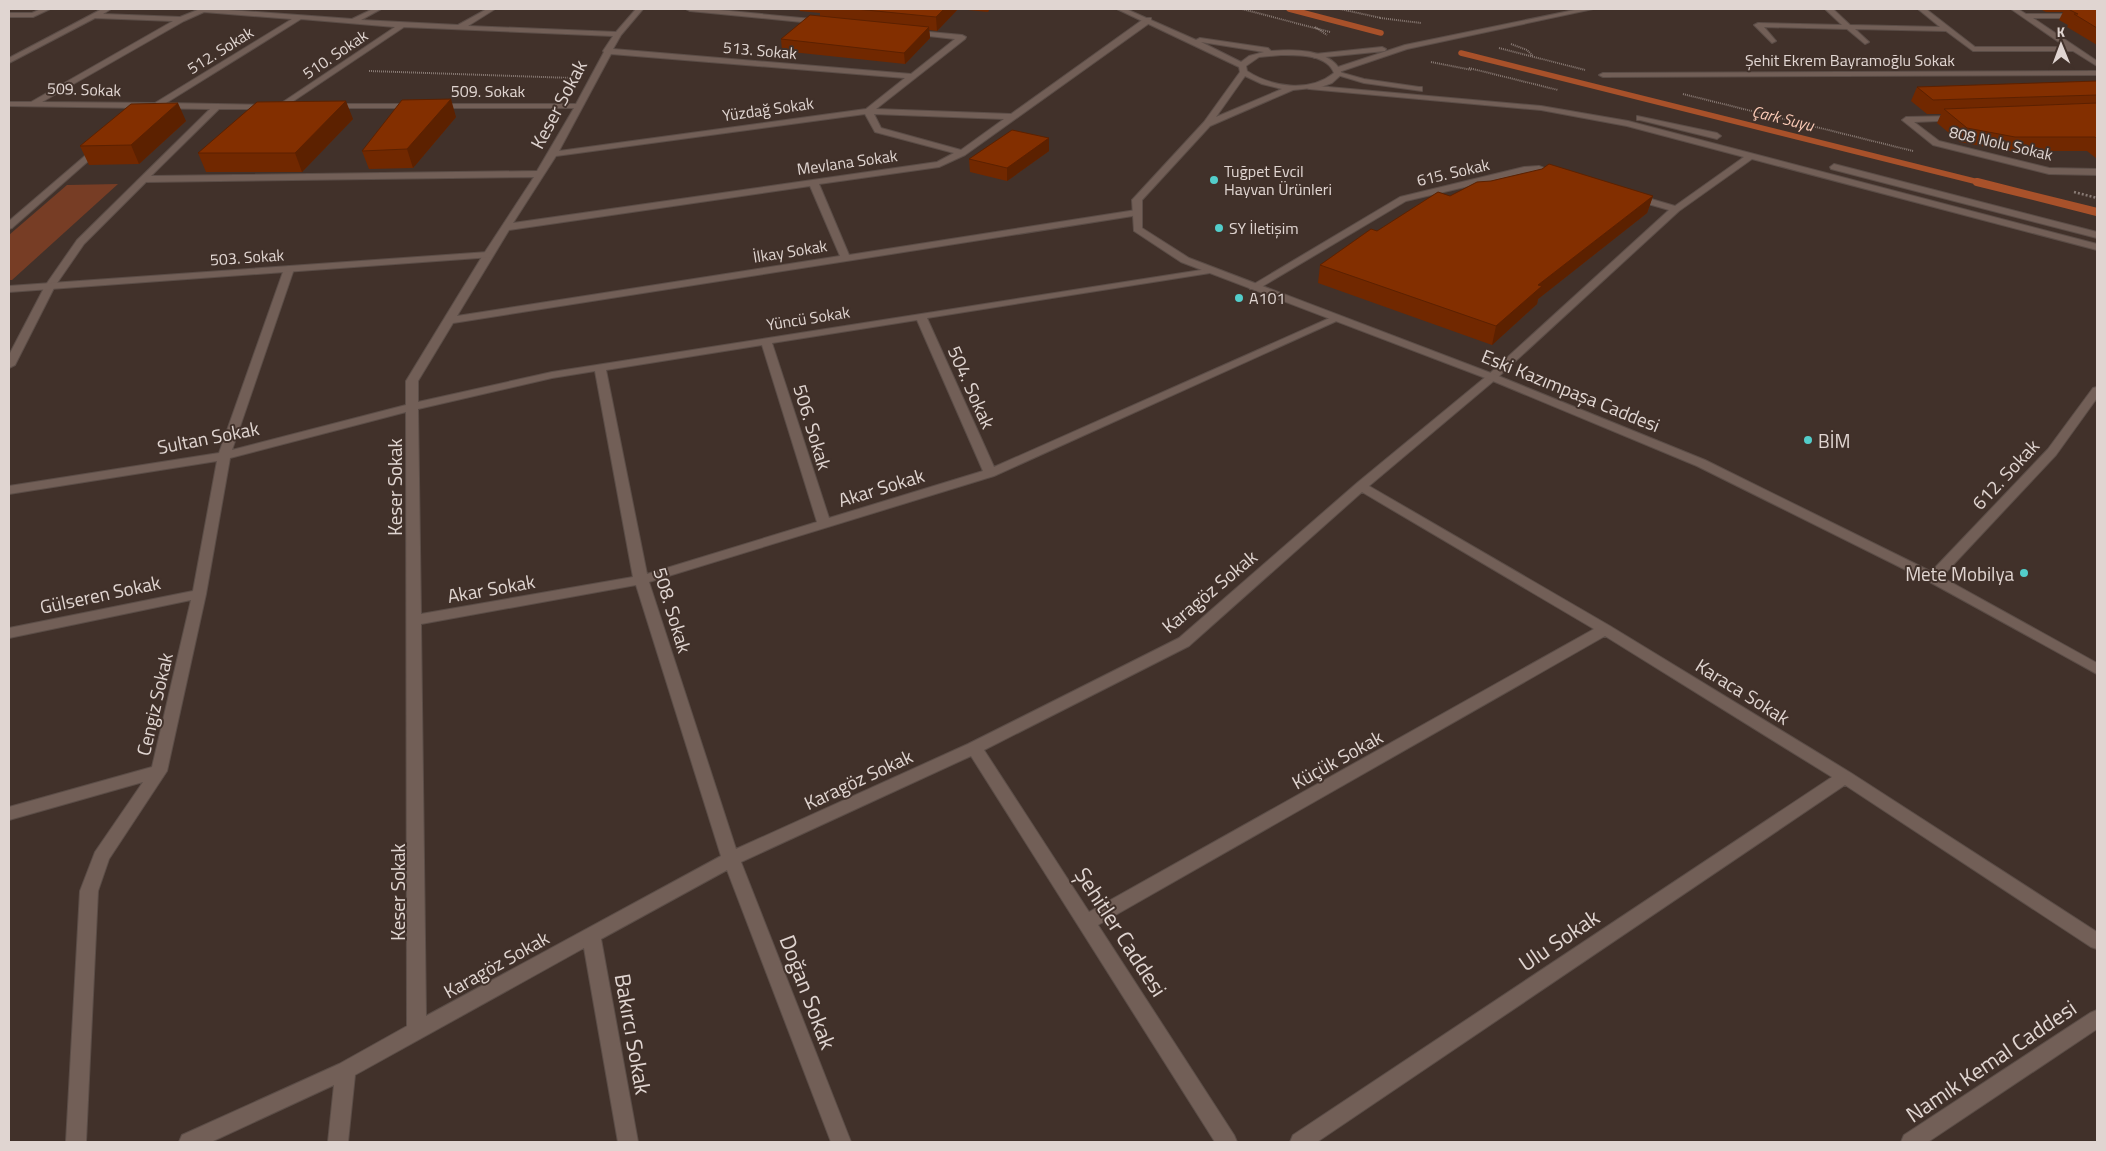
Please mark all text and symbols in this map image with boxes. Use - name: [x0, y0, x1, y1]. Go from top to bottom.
- street label: 512. Sokak: [182, 20, 258, 80]
- north arrow: [2036, 20, 2086, 70]
- text: K: [2056, 21, 2066, 42]
- street label: 510. Sokak: [297, 23, 373, 85]
- street label: 513. Sokak: [722, 35, 798, 65]
- street label: Şehit Ekrem Bayramoğlu Sokak: [1745, 48, 1955, 72]
- street label: Keser Sokak: [522, 54, 594, 154]
- street label: 509. Sokak: [46, 76, 122, 102]
- street label: 509. Sokak: [451, 79, 525, 103]
- street label: Yüzdağ Sokak: [721, 91, 816, 127]
- water label: Çark Suyu: [1750, 99, 1817, 137]
- street label: 808 Nolu Sokak: [1947, 119, 2056, 167]
- street label: Mevlana Sokak: [795, 143, 899, 181]
- street label: 615. Sokak: [1414, 152, 1492, 192]
- place label: Tuğpet Evcil Hayvan Ürünleri: [1224, 159, 1332, 201]
- marker: Tuğpet Evcil Hayvan Ürünleri: [1208, 174, 1220, 186]
- place label: SY İletişim: [1229, 216, 1299, 240]
- marker: SY İletişim: [1213, 222, 1225, 234]
- street label: İlkay Sokak: [751, 233, 829, 269]
- street label: 503. Sokak: [209, 242, 285, 272]
- place label: A101: [1249, 286, 1285, 310]
- marker: A101: [1233, 292, 1245, 304]
- street label: Yüncü Sokak: [765, 300, 852, 336]
- street label: 504. Sokak: [941, 341, 1003, 433]
- street label: Eski Kazımpaşa Caddesi: [1477, 341, 1665, 439]
- street label: 506. Sokak: [786, 381, 840, 473]
- street label: Sultan Sokak: [155, 413, 261, 461]
- place label: BİM: [1818, 426, 1850, 455]
- street label: 612. Sokak: [1964, 432, 2046, 516]
- marker: BİM: [1802, 434, 1814, 446]
- street label: Keser Sokak: [380, 438, 409, 536]
- street label: Akar Sokak: [834, 460, 928, 514]
- street label: Karagöz Sokak: [1155, 542, 1263, 640]
- place label: Mete Mobilya: [1905, 559, 2014, 588]
- street label: 508. Sokak: [646, 564, 700, 656]
- street label: Akar Sokak: [445, 566, 537, 610]
- street label: Gülseren Sokak: [37, 567, 163, 621]
- marker: Mete Mobilya: [2018, 567, 2030, 579]
- street label: Cengiz Sokak: [128, 650, 180, 758]
- street label: Karaca Sokak: [1690, 651, 1796, 731]
- street label: Küçük Sokak: [1286, 722, 1388, 796]
- street label: Karagöz Sokak: [799, 741, 917, 817]
- street label: Keser Sokak: [383, 843, 412, 941]
- street label: Şehitler Caddesi: [1066, 860, 1176, 1004]
- street label: Ulu Sokak: [1512, 900, 1607, 980]
- street label: Karagöz Sokak: [438, 923, 554, 1005]
- street label: Doğan Sokak: [771, 930, 846, 1055]
- street label: Bakırcı Sokak: [606, 971, 660, 1098]
- street label: Namık Kemal Caddesi: [1899, 991, 2083, 1131]

